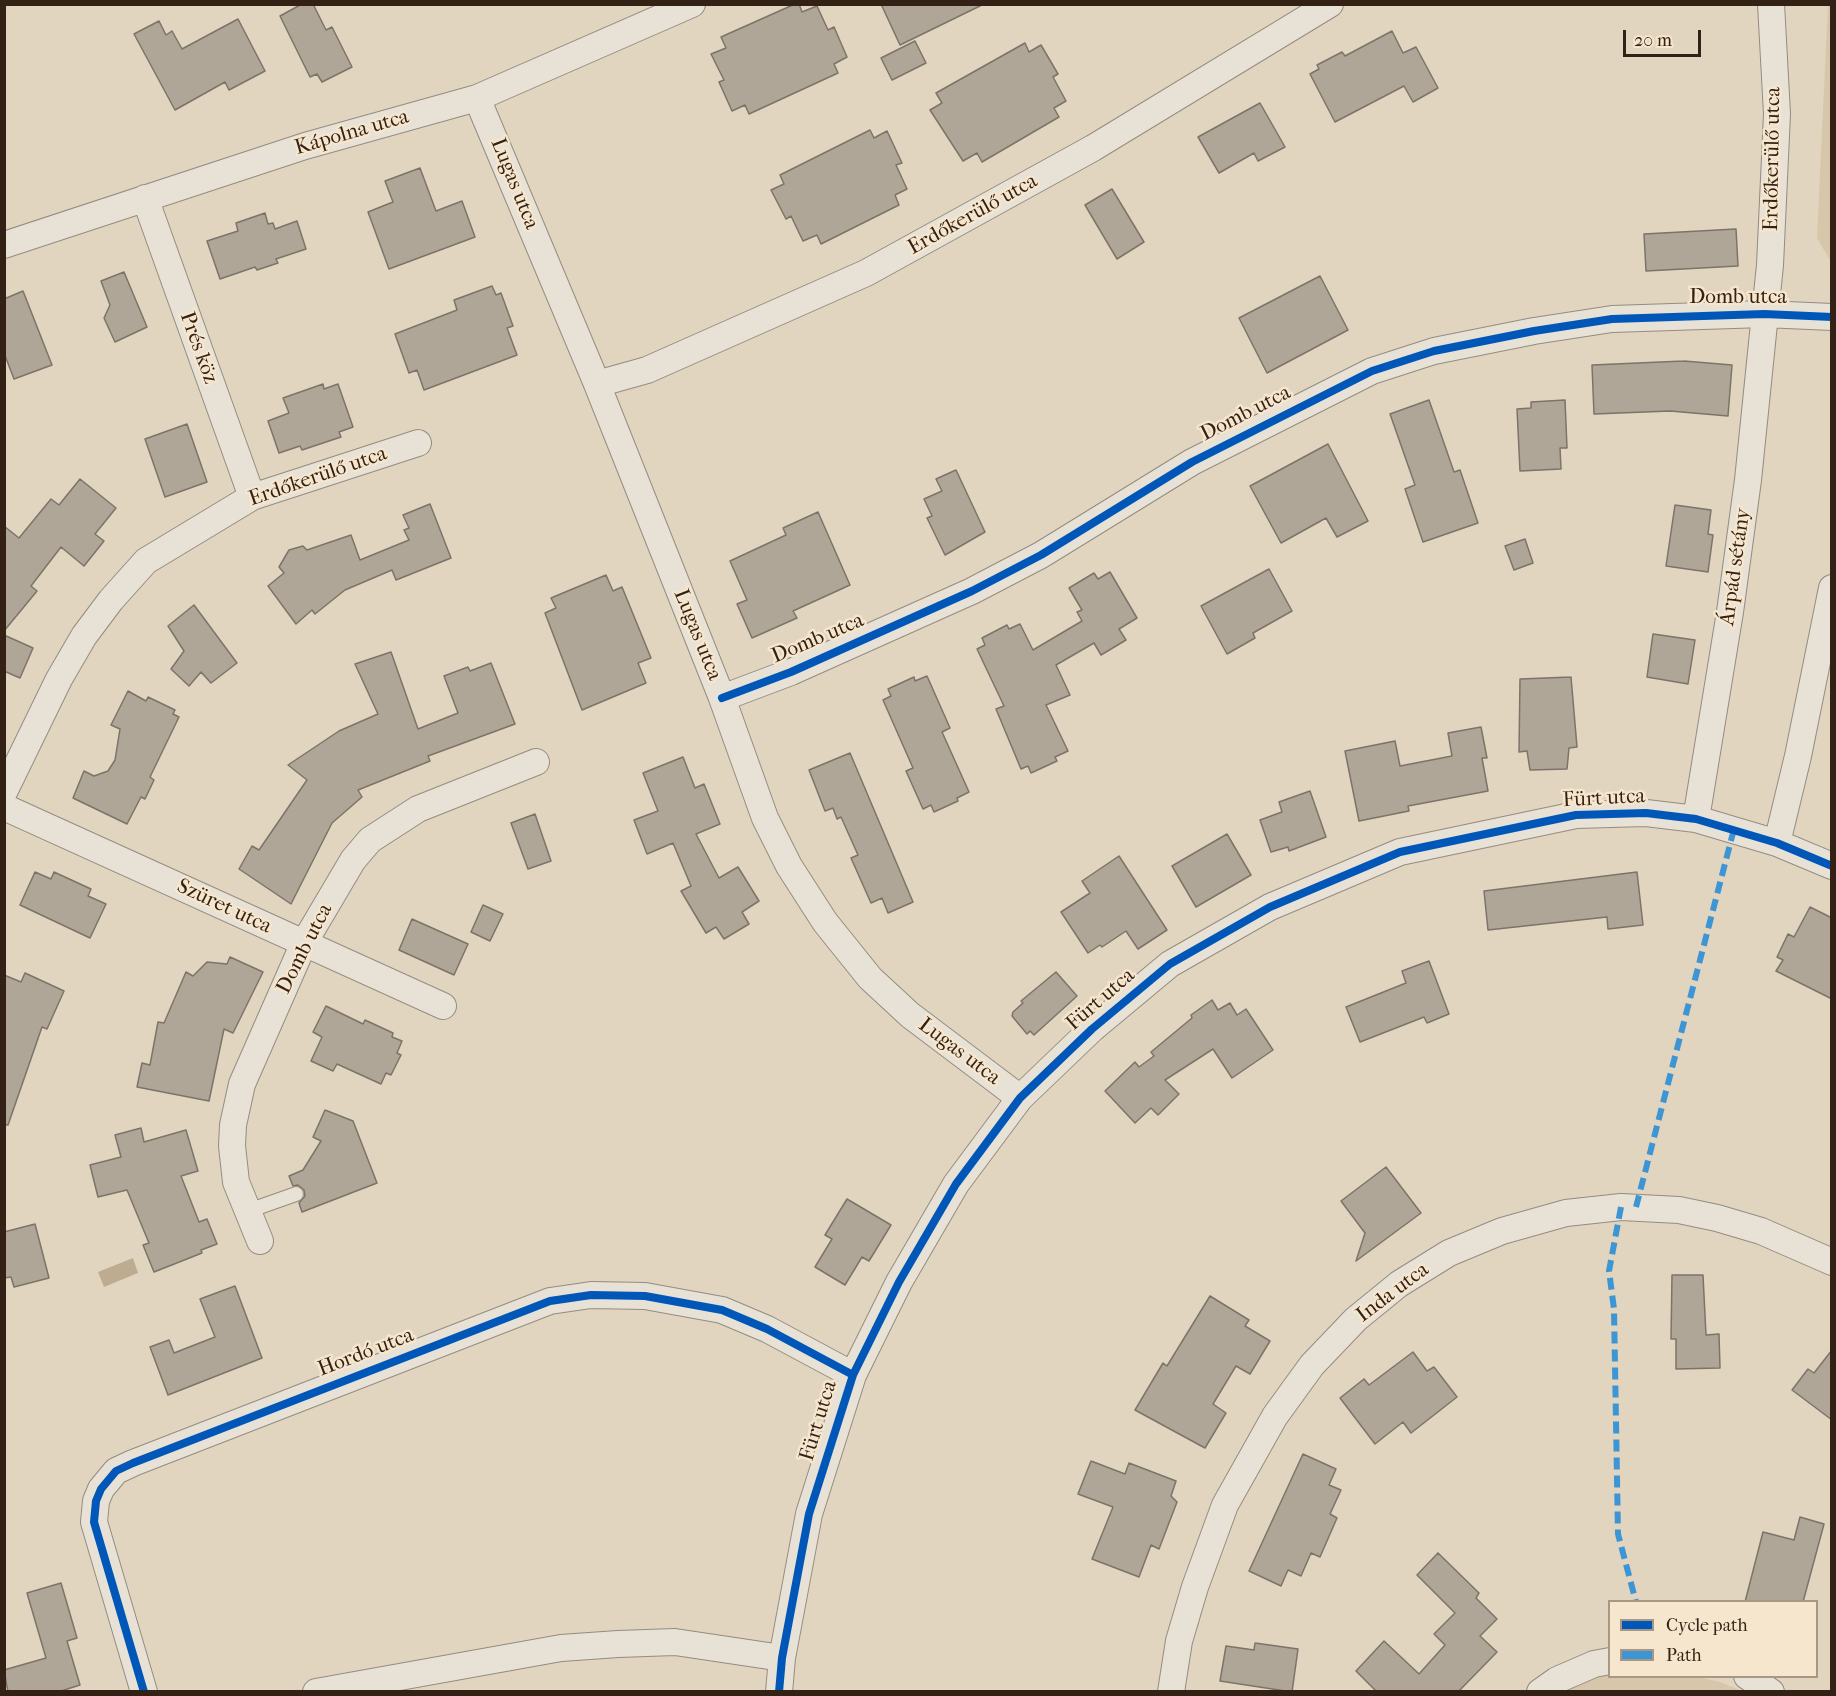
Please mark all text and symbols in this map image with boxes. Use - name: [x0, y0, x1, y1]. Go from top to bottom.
- scale bar: [1626, 18, 1704, 56]
- text: 20 m: [1634, 30, 1672, 51]
- street label: Erdőkerülő utca: [1759, 87, 1787, 231]
- street label: Kápolna utca: [292, 105, 412, 161]
- street label: Lugas utca: [484, 135, 544, 233]
- street label: Erdőkerülő utca: [904, 169, 1042, 261]
- street label: Domb utca: [1689, 285, 1787, 311]
- street label: Prés köz: [173, 309, 223, 387]
- street label: Domb utca: [1197, 381, 1295, 447]
- street label: Erdőkerülő utca: [246, 442, 390, 512]
- street label: Árpád sétány: [1715, 507, 1757, 627]
- street label: Lugas utca: [667, 586, 727, 684]
- street label: Domb utca: [768, 608, 868, 670]
- street label: Fürt utca: [1562, 784, 1646, 814]
- street label: Szüret utca: [173, 874, 275, 940]
- street label: Domb utca: [272, 900, 338, 998]
- street label: Fürt utca: [1062, 963, 1140, 1037]
- street label: Lugas utca: [913, 1013, 1005, 1091]
- street label: Inda utca: [1352, 1258, 1434, 1328]
- street label: Hordó utca: [315, 1323, 417, 1383]
- street label: Fürt utca: [795, 1378, 843, 1464]
- legend: [1608, 1600, 1818, 1678]
- text: Cycle path: [1666, 1615, 1747, 1636]
- text: Path: [1666, 1645, 1702, 1666]

